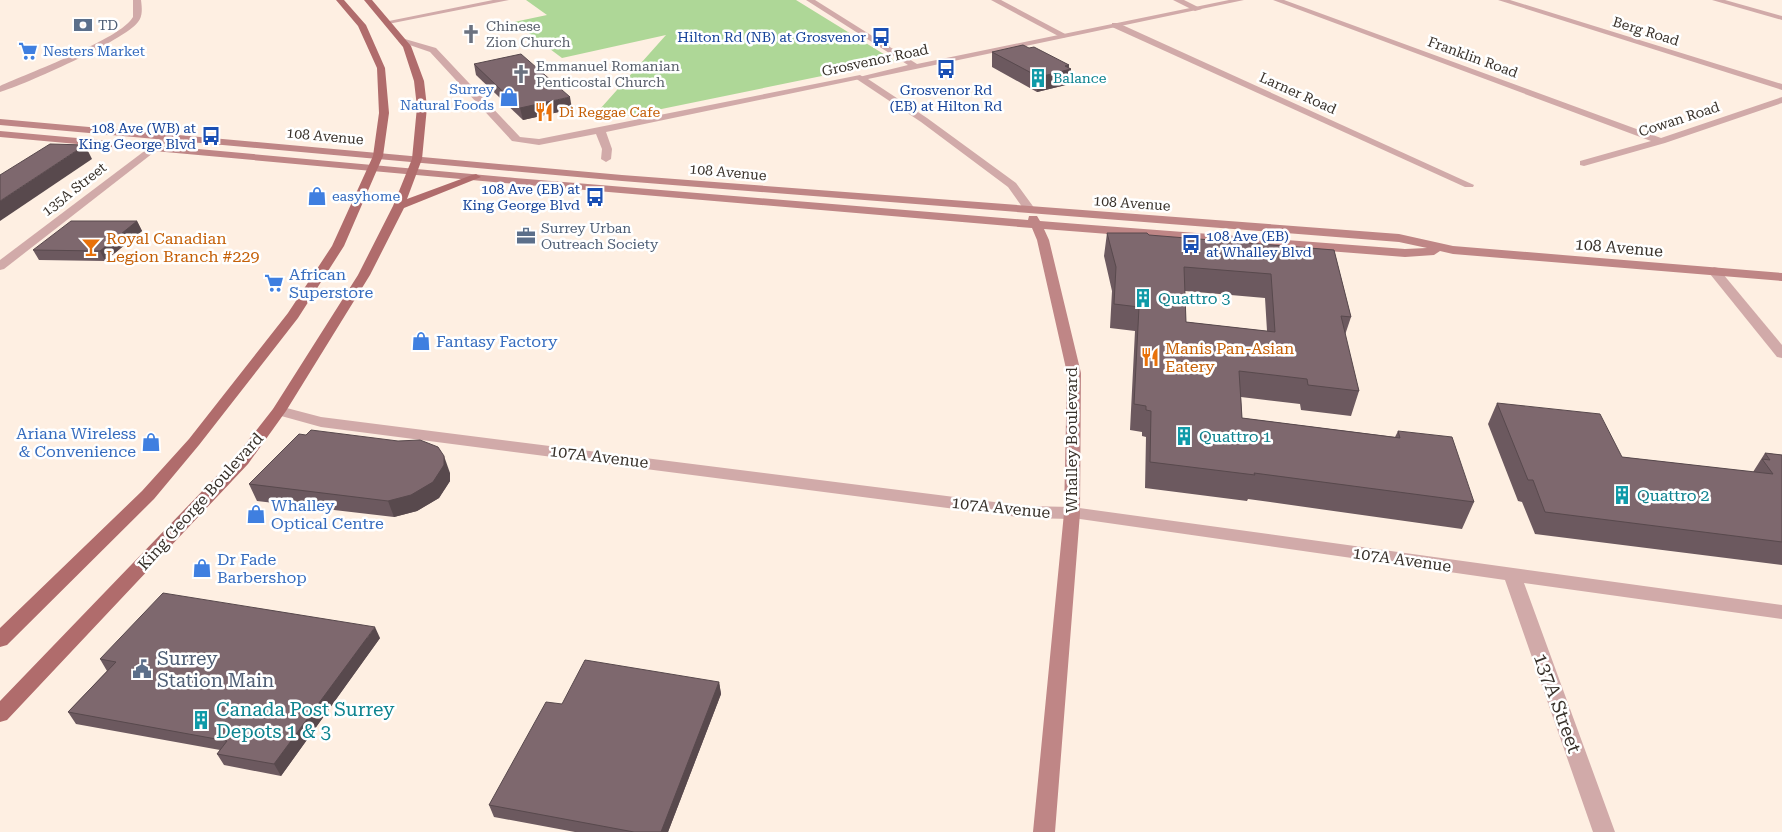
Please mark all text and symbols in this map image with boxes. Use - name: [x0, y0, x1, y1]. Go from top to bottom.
- street label: Berg Road: [1611, 13, 1681, 49]
- bank icon: TD: [72, 14, 94, 36]
- place label: TD: [98, 17, 118, 33]
- place label: Chinese Zion Church: [486, 18, 571, 50]
- church icon: Chinese Zion Church: [460, 23, 482, 45]
- bus stop icon: Hilton Rd (NB) at Grosvenor: [870, 26, 892, 48]
- place label: Hilton Rd (NB) at Grosvenor: [677, 29, 866, 45]
- street label: Franklin Road: [1426, 33, 1520, 81]
- supermarket icon: Nesters Market: [17, 40, 39, 62]
- street label: Grosvenor Road: [820, 41, 930, 79]
- place label: Nesters Market: [43, 43, 145, 59]
- place label: Emmanuel Romanian Penticostal Church: [536, 58, 680, 90]
- bus stop icon: Grosvenor Rd (EB) at Hilton Rd: [935, 58, 957, 80]
- church icon: Emmanuel Romanian Penticostal Church: [510, 63, 532, 85]
- building icon: Balance: [1027, 67, 1049, 89]
- street label: Larner Road: [1257, 69, 1339, 117]
- place label: Balance: [1053, 70, 1107, 86]
- place label: Surrey Natural Foods: [400, 81, 495, 113]
- place label: Grosvenor Rd (EB) at Hilton Rd: [890, 82, 1002, 114]
- shop icon: Surrey Natural Foods: [498, 86, 520, 108]
- street label: Cowan Road: [1636, 98, 1722, 140]
- restaurant icon: Di Reggae Cafe: [533, 101, 555, 123]
- place label: Di Reggae Cafe: [559, 104, 661, 120]
- place label: 108 Ave (WB) at King George Blvd: [78, 120, 196, 152]
- bus stop icon: 108 Ave (WB) at King George Blvd: [200, 125, 222, 147]
- street label: 108 Avenue: [286, 125, 364, 147]
- street label: 135A Street: [39, 159, 109, 219]
- street label: 108 Avenue: [689, 161, 767, 183]
- place label: 108 Ave (EB) at King George Blvd: [462, 181, 580, 213]
- shop icon: easyhome: [306, 185, 328, 207]
- bus stop icon: 108 Ave (EB) at King George Blvd: [584, 186, 606, 208]
- place label: easyhome: [332, 188, 400, 204]
- street label: 108 Avenue: [1093, 192, 1171, 214]
- place label: Surrey Urban Outreach Society: [541, 220, 659, 252]
- office icon: Surrey Urban Outreach Society: [515, 225, 537, 247]
- place label: 108 Ave (EB) at Whalley Blvd: [1206, 228, 1312, 260]
- place label: Royal Canadian Legion Branch #229: [106, 229, 259, 266]
- bus stop icon: 108 Ave (EB) at Whalley Blvd: [1180, 233, 1202, 255]
- street label: 108 Avenue: [1574, 234, 1664, 261]
- bar icon: Royal Canadian Legion Branch #229: [80, 236, 102, 258]
- place label: African Superstore: [289, 265, 373, 302]
- supermarket icon: African Superstore: [263, 272, 285, 294]
- building icon: Quattro 3: [1132, 287, 1154, 309]
- place label: Quattro 3: [1158, 289, 1231, 308]
- shop icon: Fantasy Factory: [410, 330, 432, 352]
- place label: Fantasy Factory: [436, 332, 558, 351]
- place label: Manis Pan-Asian Eatery: [1165, 339, 1294, 376]
- restaurant icon: Manis Pan-Asian Eatery: [1139, 346, 1161, 368]
- street label: Whalley Boulevard: [1062, 367, 1081, 513]
- place label: Ariana Wireless & Convenience: [16, 424, 136, 461]
- building icon: Quattro 1: [1173, 425, 1195, 447]
- place label: Quattro 1: [1199, 427, 1272, 446]
- street label: King George Boulevard: [134, 429, 267, 574]
- shop icon: Ariana Wireless & Convenience: [140, 431, 162, 453]
- street label: 107A Avenue: [548, 441, 650, 472]
- building icon: Quattro 2: [1611, 484, 1633, 506]
- place label: Quattro 2: [1637, 486, 1710, 505]
- street label: 107A Avenue: [950, 493, 1052, 522]
- place label: Whalley Optical Centre: [271, 496, 384, 533]
- shop icon: Whalley Optical Centre: [245, 503, 267, 525]
- street label: 107A Avenue: [1351, 543, 1453, 576]
- place label: Dr Fade Barbershop: [217, 550, 307, 587]
- shop icon: Dr Fade Barbershop: [191, 557, 213, 579]
- place label: Surrey Station Main: [157, 647, 274, 692]
- street label: 137A Street: [1529, 650, 1586, 756]
- public building icon: Surrey Station Main: [131, 658, 153, 680]
- place label: Canada Post Surrey Depots 1 & 3: [216, 698, 395, 743]
- building icon: Canada Post Surrey Depots 1 & 3: [190, 709, 212, 731]

